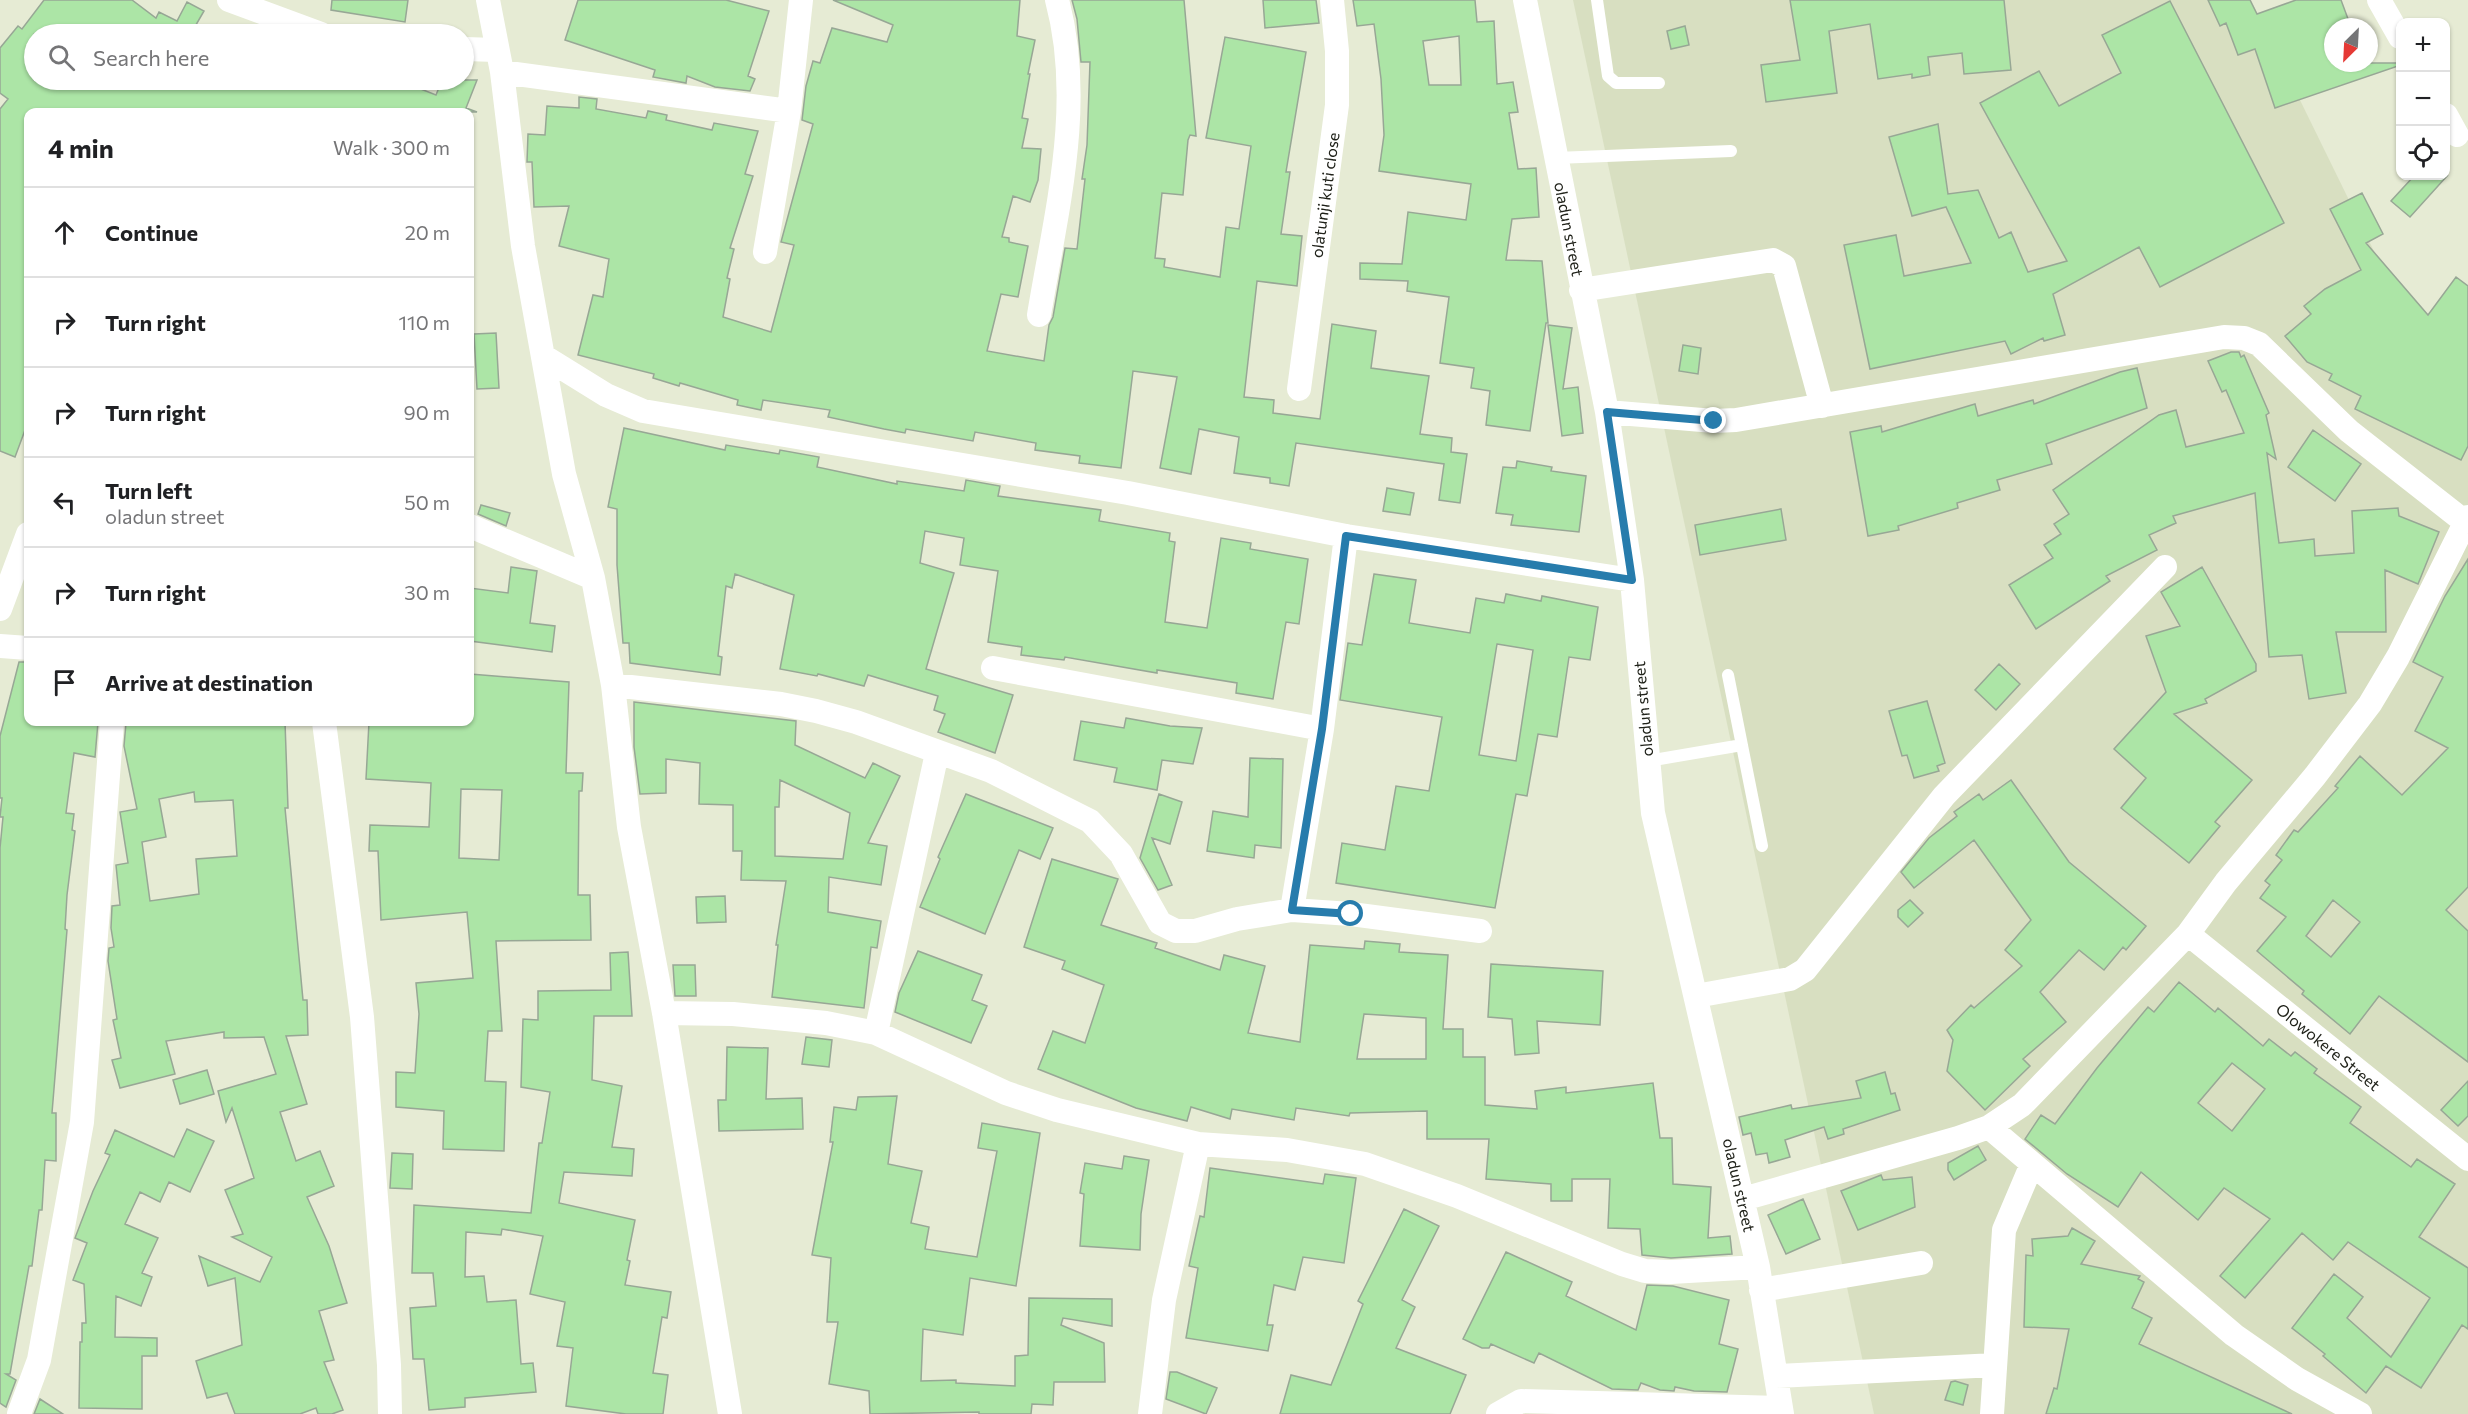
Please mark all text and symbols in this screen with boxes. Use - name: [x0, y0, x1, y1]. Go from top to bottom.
- north arrow: [2324, 18, 2378, 72]
- map controls: [2396, 18, 2450, 180]
- button: +: [2396, 18, 2450, 72]
- search box: [24, 24, 474, 90]
- icon: search: [45, 41, 78, 74]
- text: Search here: [93, 44, 209, 71]
- button: −: [2396, 72, 2450, 126]
- button: locate: [2396, 126, 2450, 180]
- street label: olatunji kuti close: [1306, 131, 1343, 259]
- text: 4 min: [48, 132, 114, 163]
- text: Walk · 300 m: [333, 135, 450, 159]
- street label: oladun street: [1551, 180, 1588, 278]
- icon: ahead: [48, 216, 81, 249]
- text: Continue: [105, 219, 198, 246]
- text: 20 m: [405, 220, 450, 244]
- icon: right: [48, 306, 81, 339]
- text: Turn right: [105, 309, 206, 336]
- text: 110 m: [399, 310, 450, 334]
- icon: right: [48, 396, 81, 429]
- text: Turn right: [105, 399, 206, 426]
- text: 90 m: [404, 400, 450, 424]
- route end: [1700, 407, 1726, 433]
- text: Turn left: [105, 477, 192, 504]
- icon: left: [48, 486, 81, 519]
- text: 50 m: [404, 490, 450, 514]
- text: oladun street: [105, 504, 225, 528]
- icon: right: [48, 576, 81, 609]
- text: Turn right: [105, 579, 206, 606]
- text: 30 m: [404, 580, 450, 604]
- street label: oladun street: [1629, 660, 1656, 758]
- icon: arrive: [48, 666, 81, 699]
- text: Arrive at destination: [105, 669, 313, 696]
- route start: [1337, 900, 1363, 926]
- street label: Olowokere Street: [2273, 999, 2384, 1095]
- street label: oladun street: [1719, 1136, 1760, 1234]

